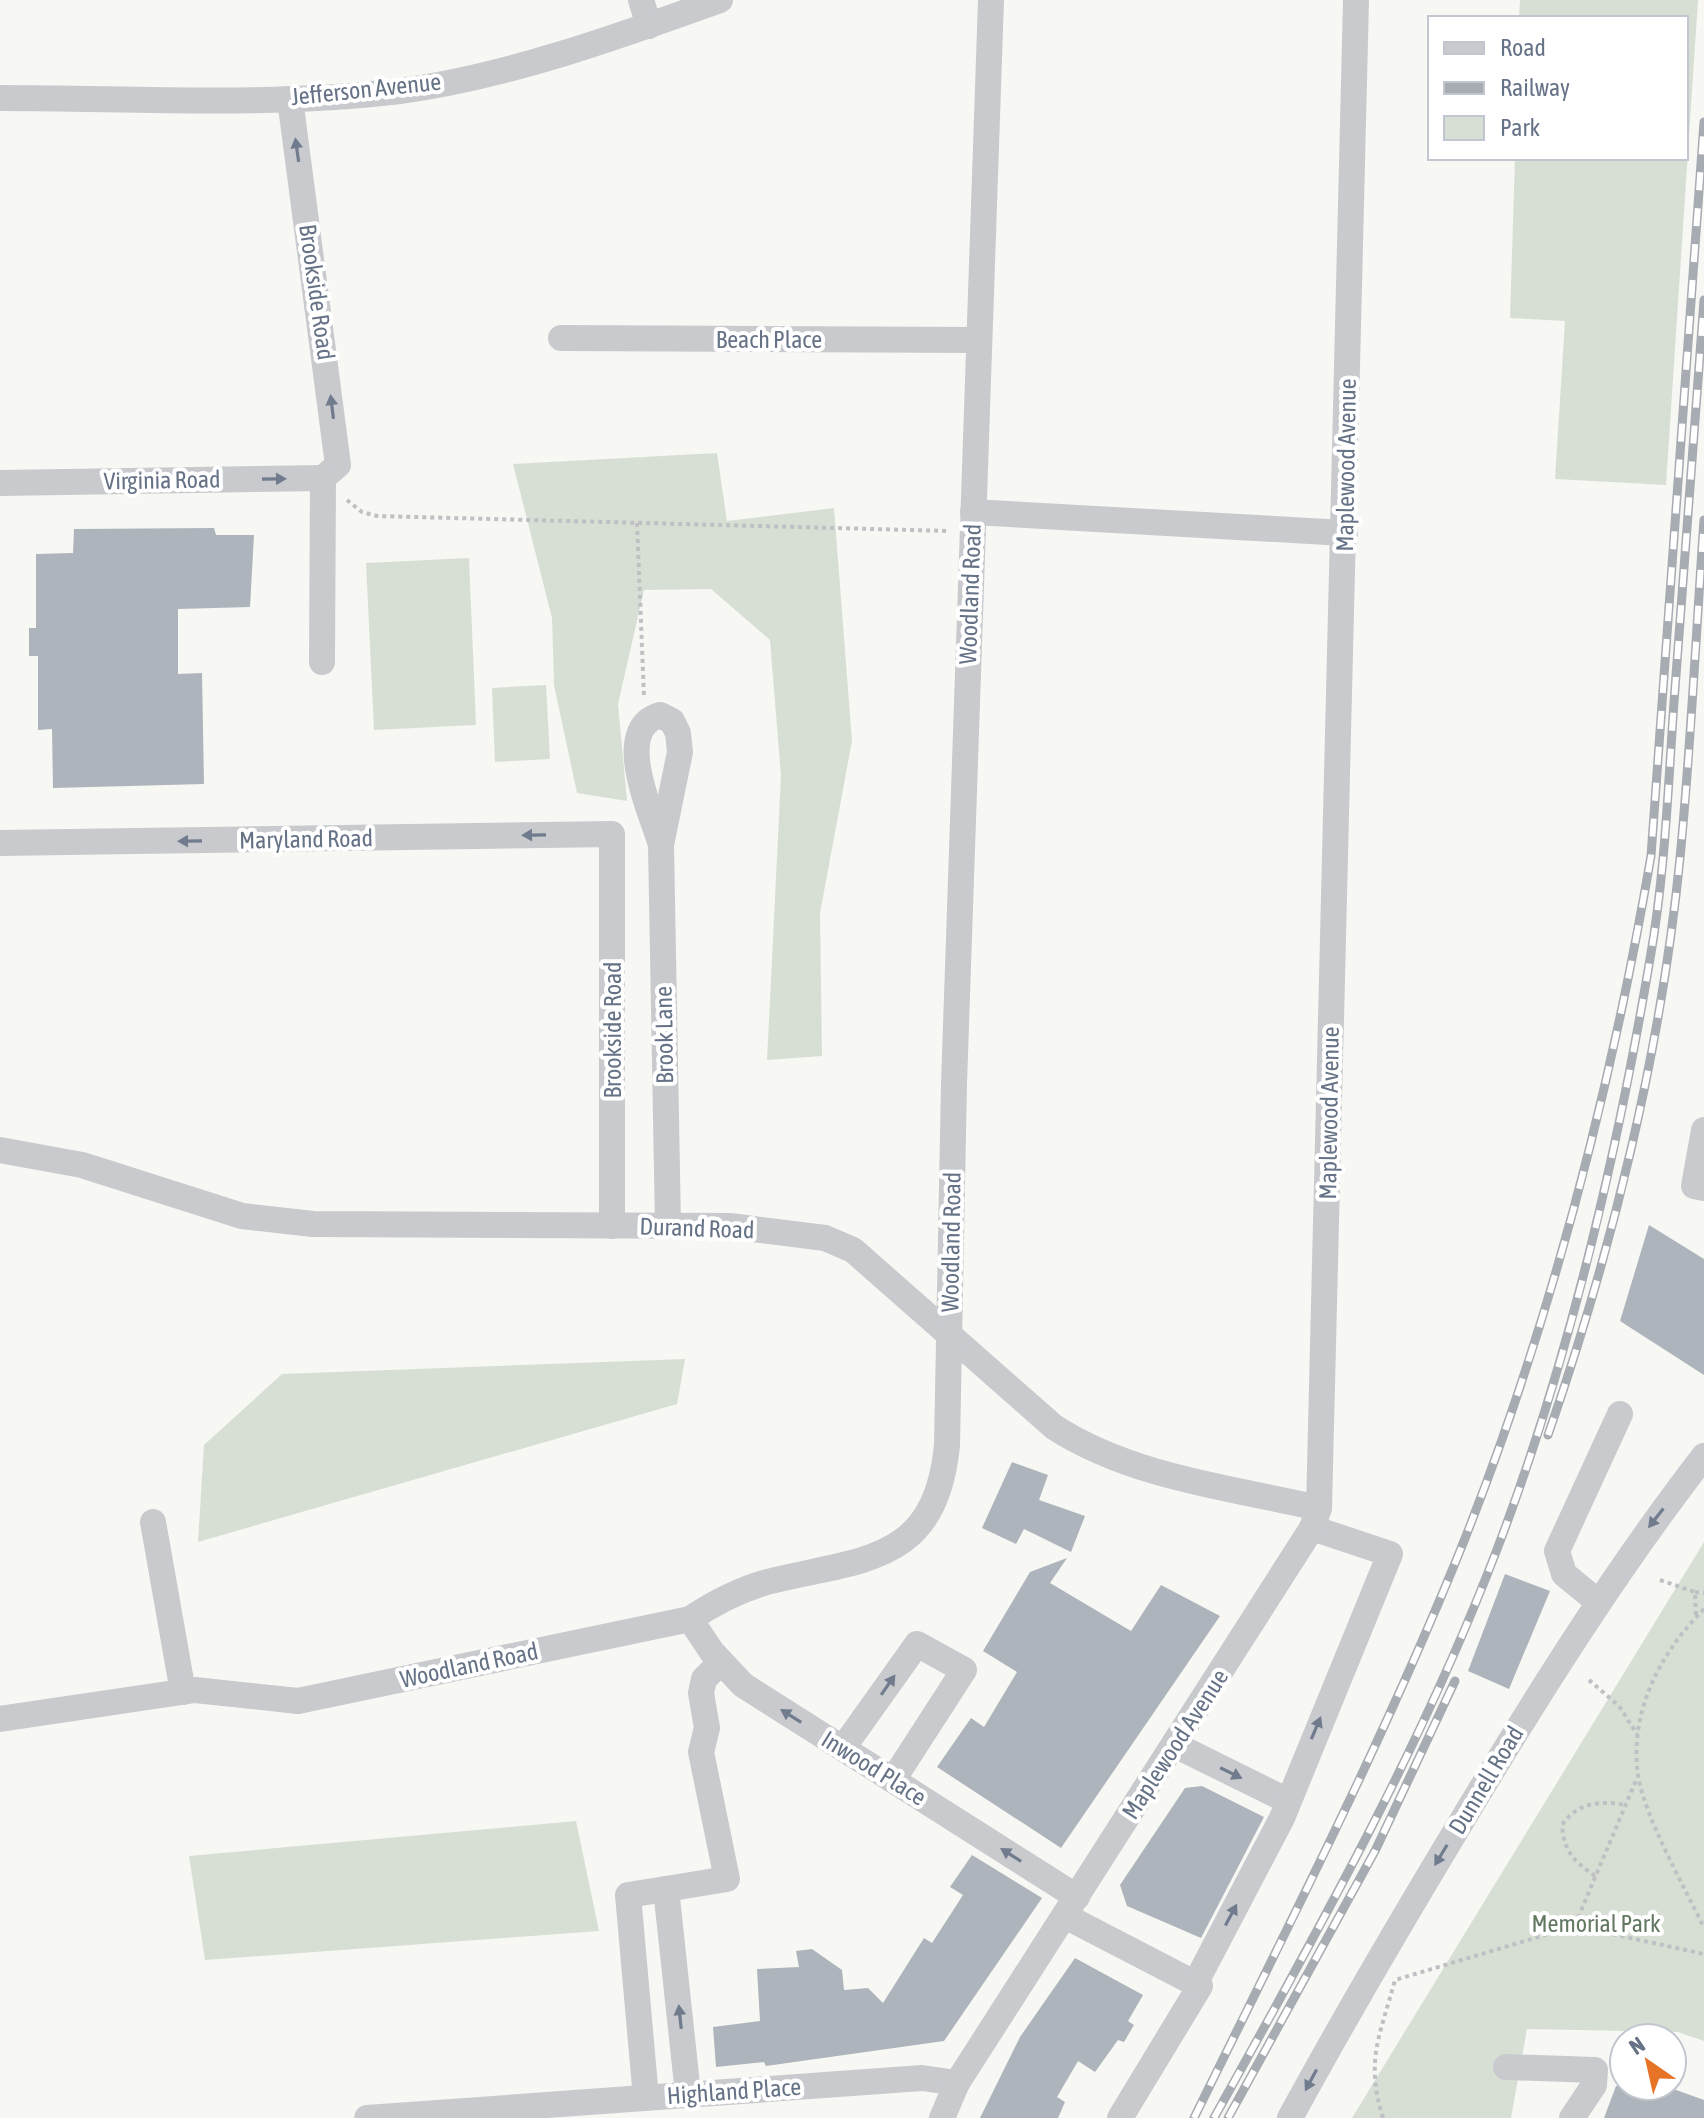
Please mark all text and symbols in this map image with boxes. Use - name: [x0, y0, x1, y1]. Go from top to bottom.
- legend: [1428, 16, 1688, 160]
- text: Road: [1500, 34, 1546, 61]
- street label: Jefferson Avenue: [290, 68, 442, 110]
- text: Railway: [1500, 74, 1570, 101]
- text: Park: [1500, 114, 1541, 141]
- one-way arrow: [290, 137, 303, 162]
- street label: Brookside Road: [294, 222, 340, 362]
- street label: Beach Place: [716, 326, 822, 353]
- street label: Maplewood Avenue: [1331, 378, 1361, 552]
- one-way arrow: [325, 395, 338, 420]
- street label: Virginia Road: [103, 465, 221, 495]
- one-way arrow: [262, 473, 287, 485]
- street label: Woodland Road: [954, 523, 986, 665]
- street label: Maryland Road: [239, 824, 373, 854]
- one-way arrow: [521, 829, 546, 842]
- one-way arrow: [177, 834, 202, 847]
- street label: Brookside Road: [599, 962, 626, 1098]
- street label: Brook Lane: [650, 986, 678, 1084]
- street label: Maplewood Avenue: [1314, 1026, 1344, 1200]
- street label: Woodland Road: [936, 1172, 966, 1312]
- street label: Durand Road: [639, 1213, 755, 1243]
- one-way arrow: [1649, 1508, 1665, 1528]
- street label: Woodland Road: [398, 1637, 540, 1693]
- street label: Maplewood Avenue: [1117, 1664, 1233, 1824]
- one-way arrow: [880, 1674, 895, 1695]
- one-way arrow: [781, 1708, 802, 1723]
- one-way arrow: [1310, 1716, 1323, 1740]
- street label: Dunnell Road: [1443, 1721, 1529, 1839]
- street label: Inwood Place: [817, 1725, 931, 1811]
- one-way arrow: [1219, 1766, 1242, 1779]
- one-way arrow: [1434, 1844, 1448, 1866]
- one-way arrow: [1000, 1849, 1022, 1863]
- one-way arrow: [1225, 1903, 1238, 1926]
- park label: Memorial Park: [1531, 1910, 1661, 1937]
- one-way arrow: [673, 2004, 686, 2029]
- north arrow: [1608, 2022, 1688, 2102]
- text: N: [1624, 2031, 1649, 2060]
- one-way arrow: [1304, 2069, 1318, 2091]
- street label: Highland Place: [666, 2073, 802, 2109]

